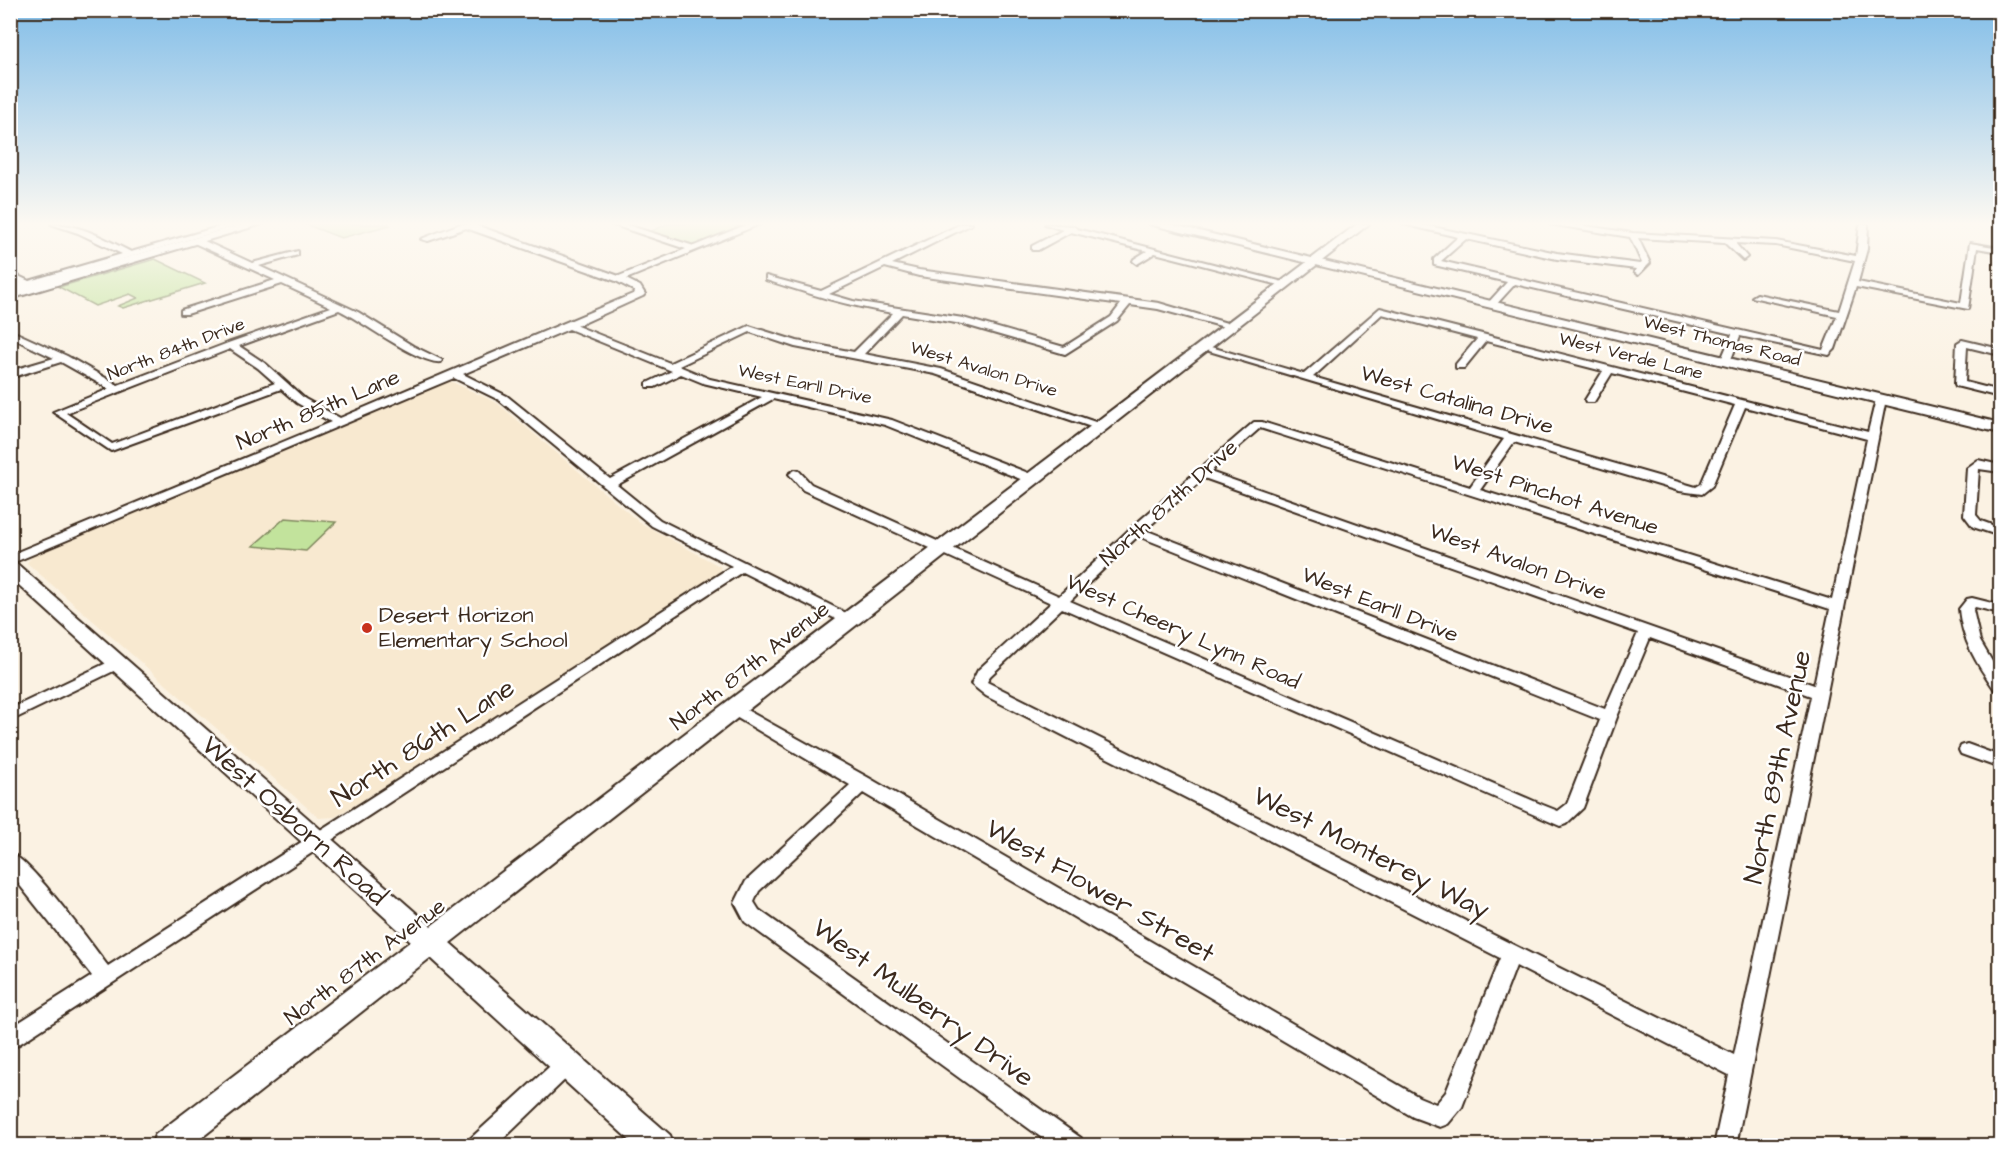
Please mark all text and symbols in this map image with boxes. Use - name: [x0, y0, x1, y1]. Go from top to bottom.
- street label: West Thomas Road: [1641, 309, 1803, 373]
- street label: North 84th Drive: [104, 311, 249, 387]
- street label: West Verde Lane: [1556, 326, 1706, 386]
- street label: West Avalon Drive: [907, 335, 1061, 403]
- street label: West Earll Drive: [736, 358, 874, 410]
- street label: West Catalina Drive: [1357, 358, 1557, 442]
- street label: North 85th Lane: [232, 362, 405, 458]
- street label: North 87th Drive: [1093, 432, 1245, 574]
- street label: West Pinchot Avenue: [1447, 447, 1663, 543]
- street label: West Avalon Drive: [1425, 516, 1611, 609]
- street label: West Earll Drive: [1297, 559, 1463, 651]
- street label: West Cheery Lynn Road: [1061, 566, 1305, 699]
- street label: North 87th Avenue: [664, 594, 836, 738]
- place label: Desert Horizon Elementary School: [379, 600, 568, 657]
- marker: Desert Horizon Elementary School: [360, 621, 374, 635]
- street label: North 89th Avenue: [1735, 647, 1821, 887]
- street label: North 86th Lane: [324, 669, 522, 817]
- street label: West Osborn Road: [193, 727, 395, 915]
- street label: West Monterey Way: [1246, 777, 1496, 930]
- street label: West Flower Street: [978, 810, 1222, 972]
- street label: North 87th Avenue: [278, 891, 452, 1033]
- street label: West Mulberry Drive: [804, 909, 1042, 1097]

